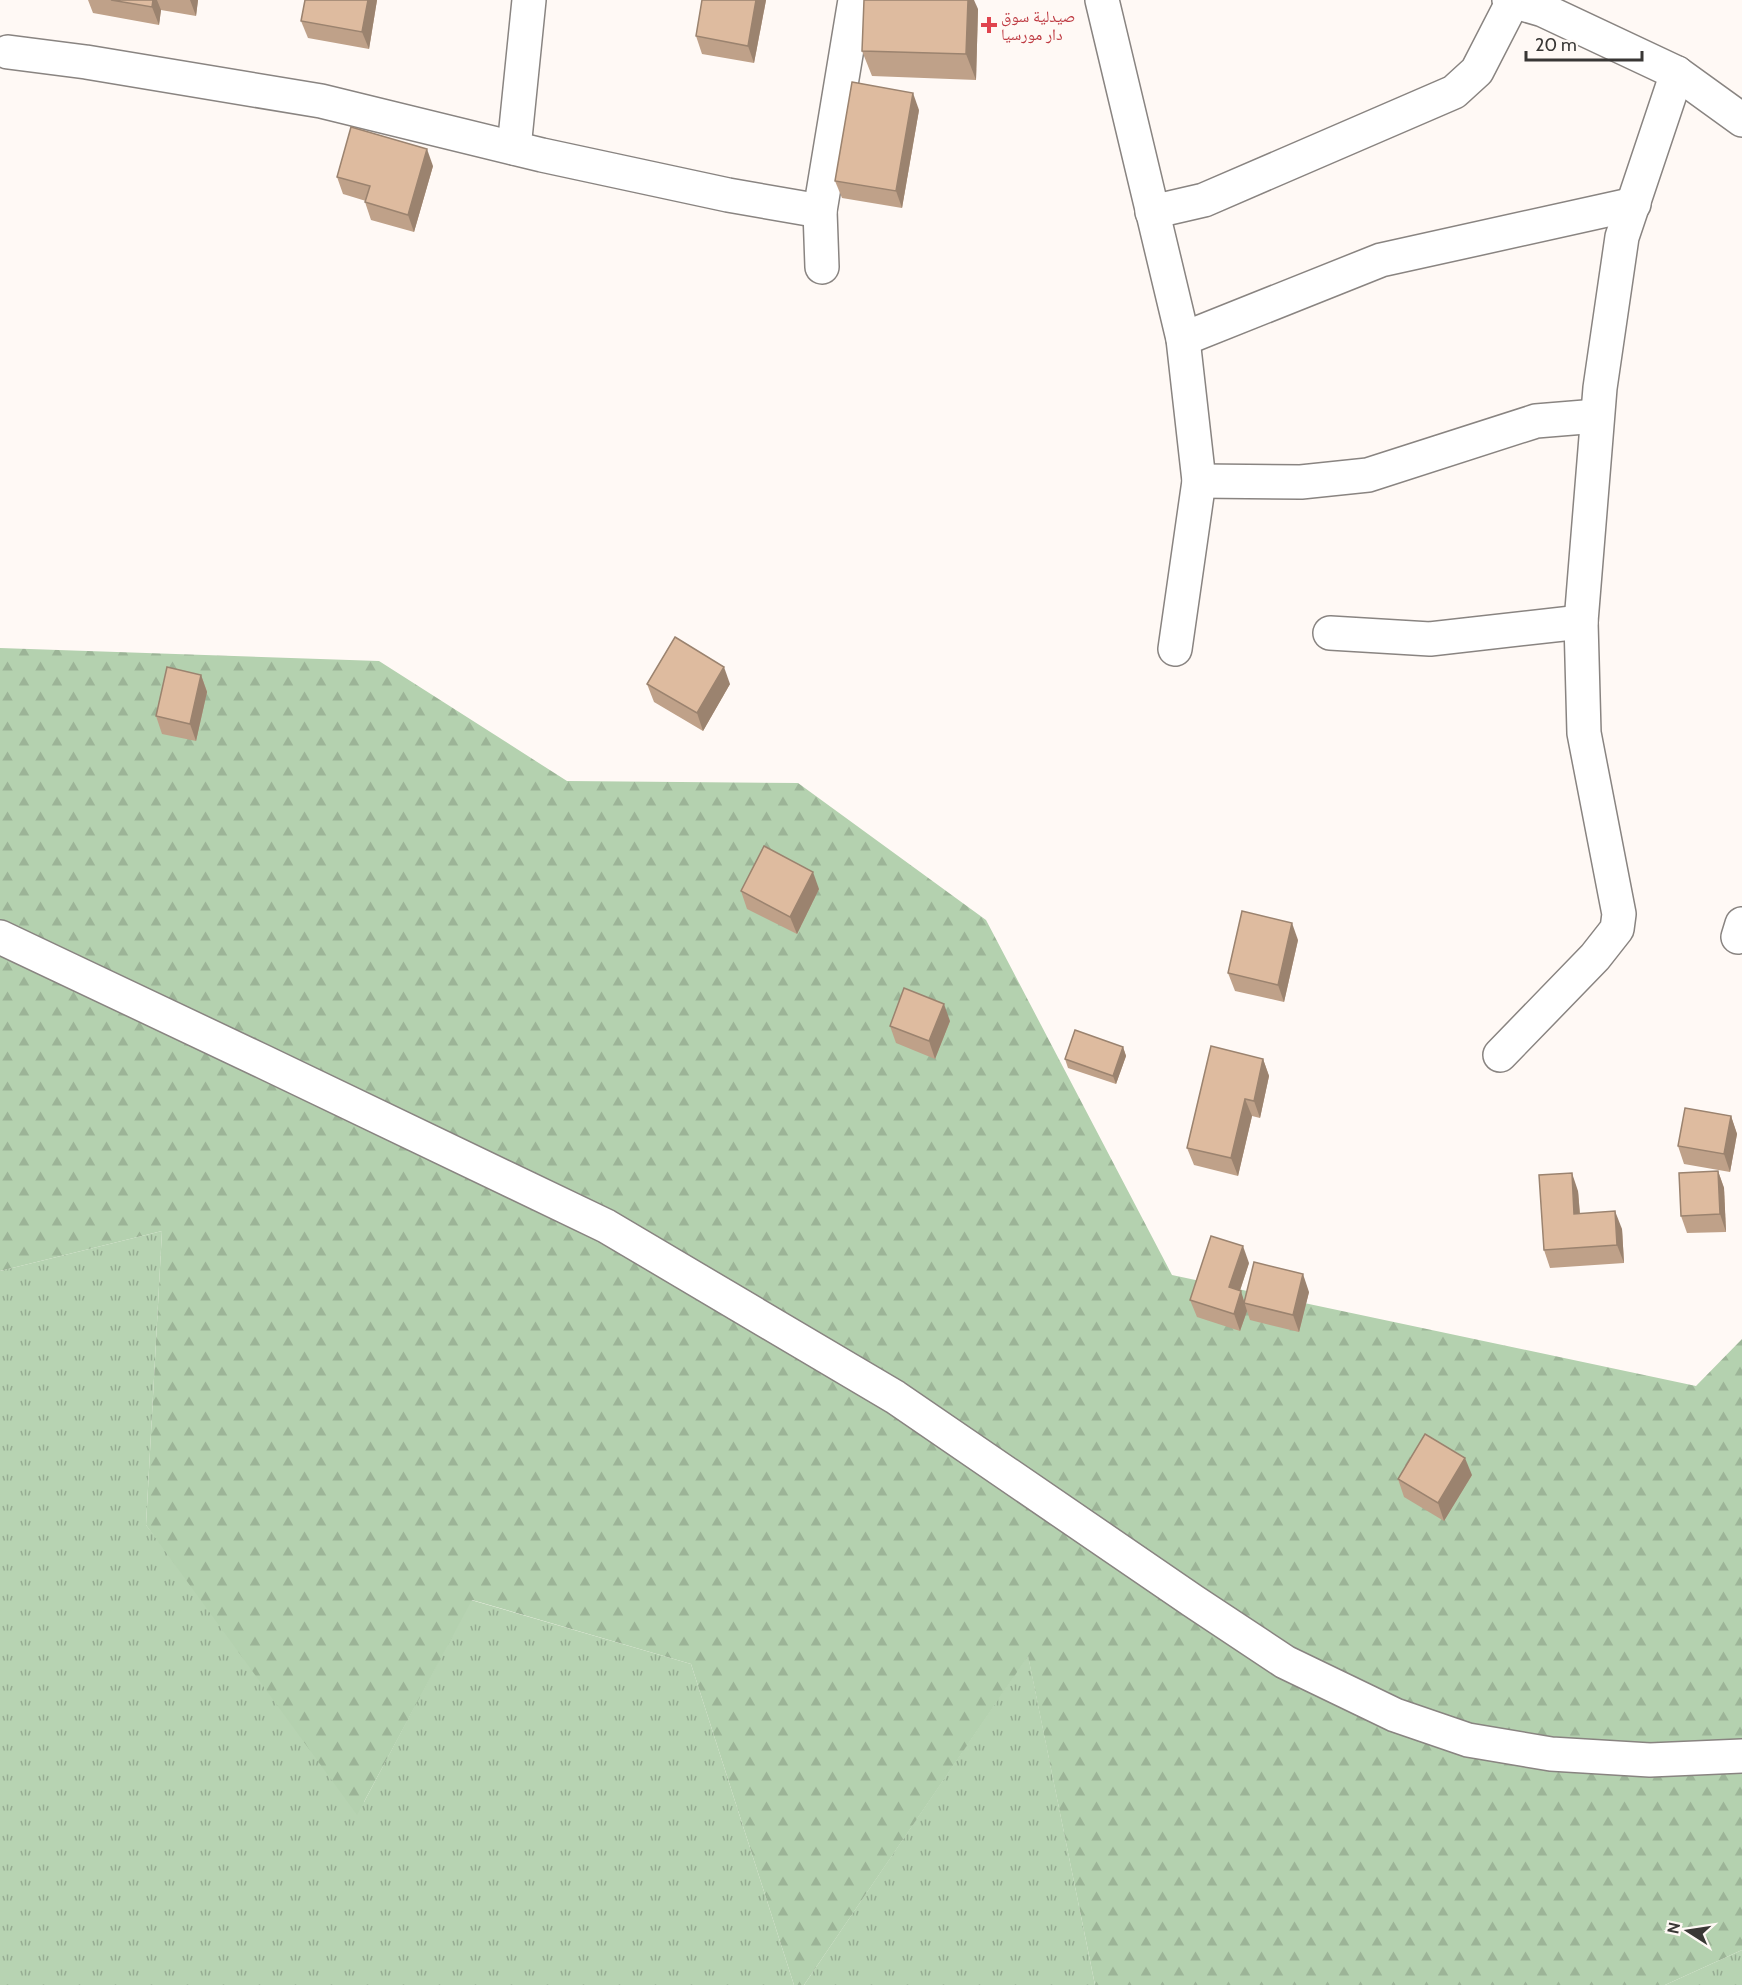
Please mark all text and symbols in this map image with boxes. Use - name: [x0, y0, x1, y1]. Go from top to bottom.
- place label: صيدلية سوق دار مورسيا: [1001, 7, 1075, 44]
- marker: صيدلية سوق دار مورسيا: [982, 18, 996, 32]
- scale bar: [1526, 24, 1642, 62]
- text: 20 m: [1535, 34, 1577, 56]
- north arrow: [1658, 1901, 1718, 1961]
- text: N: [1663, 1920, 1684, 1935]

